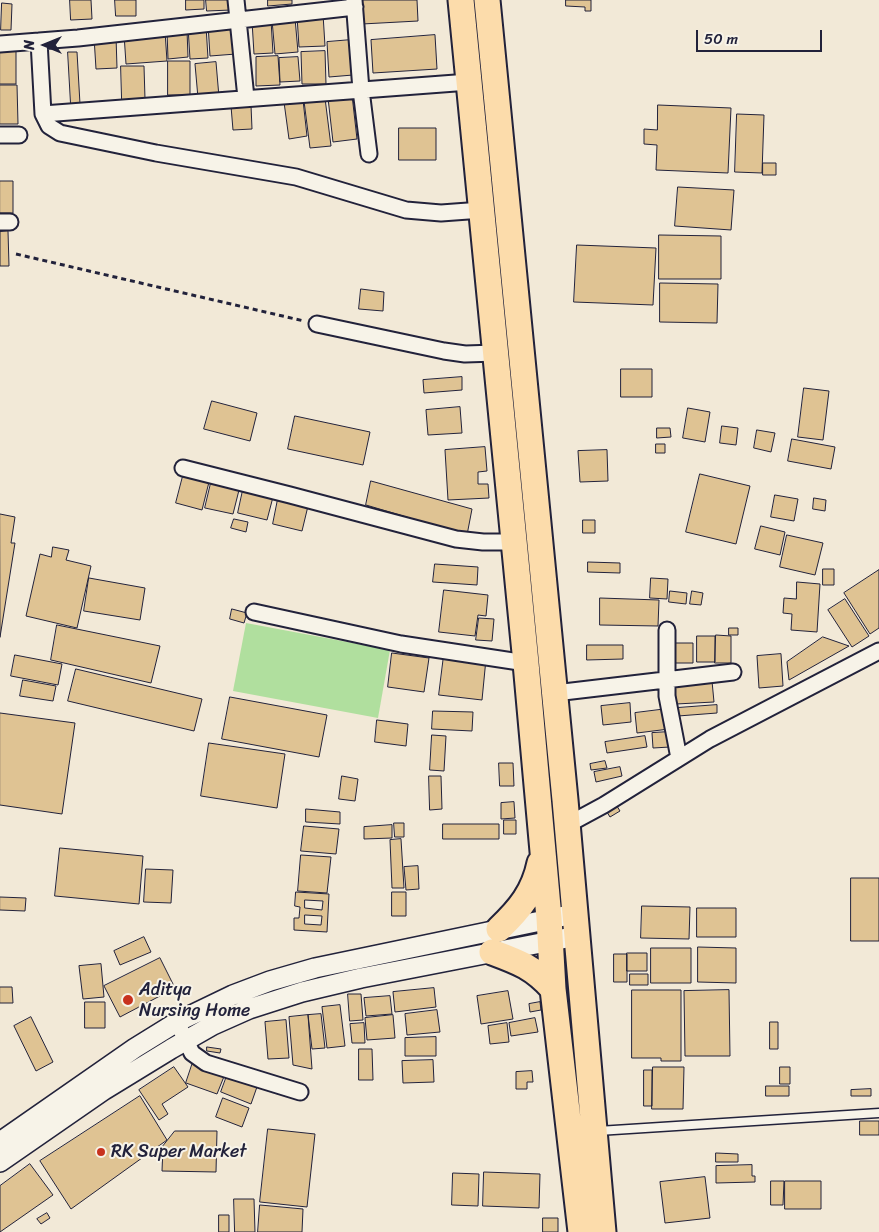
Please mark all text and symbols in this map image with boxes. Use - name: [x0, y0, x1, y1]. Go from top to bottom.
- north arrow: [20, 20, 70, 70]
- scale bar: [699, 20, 825, 52]
- text: 50 m: [704, 26, 738, 52]
- text: N: [17, 40, 42, 50]
- place label: Aditya Nursing Home: [139, 979, 250, 1022]
- marker: Aditya Nursing Home: [121, 993, 135, 1007]
- place label: RK Super Market: [111, 1141, 246, 1163]
- marker: RK Super Market: [95, 1146, 107, 1158]

